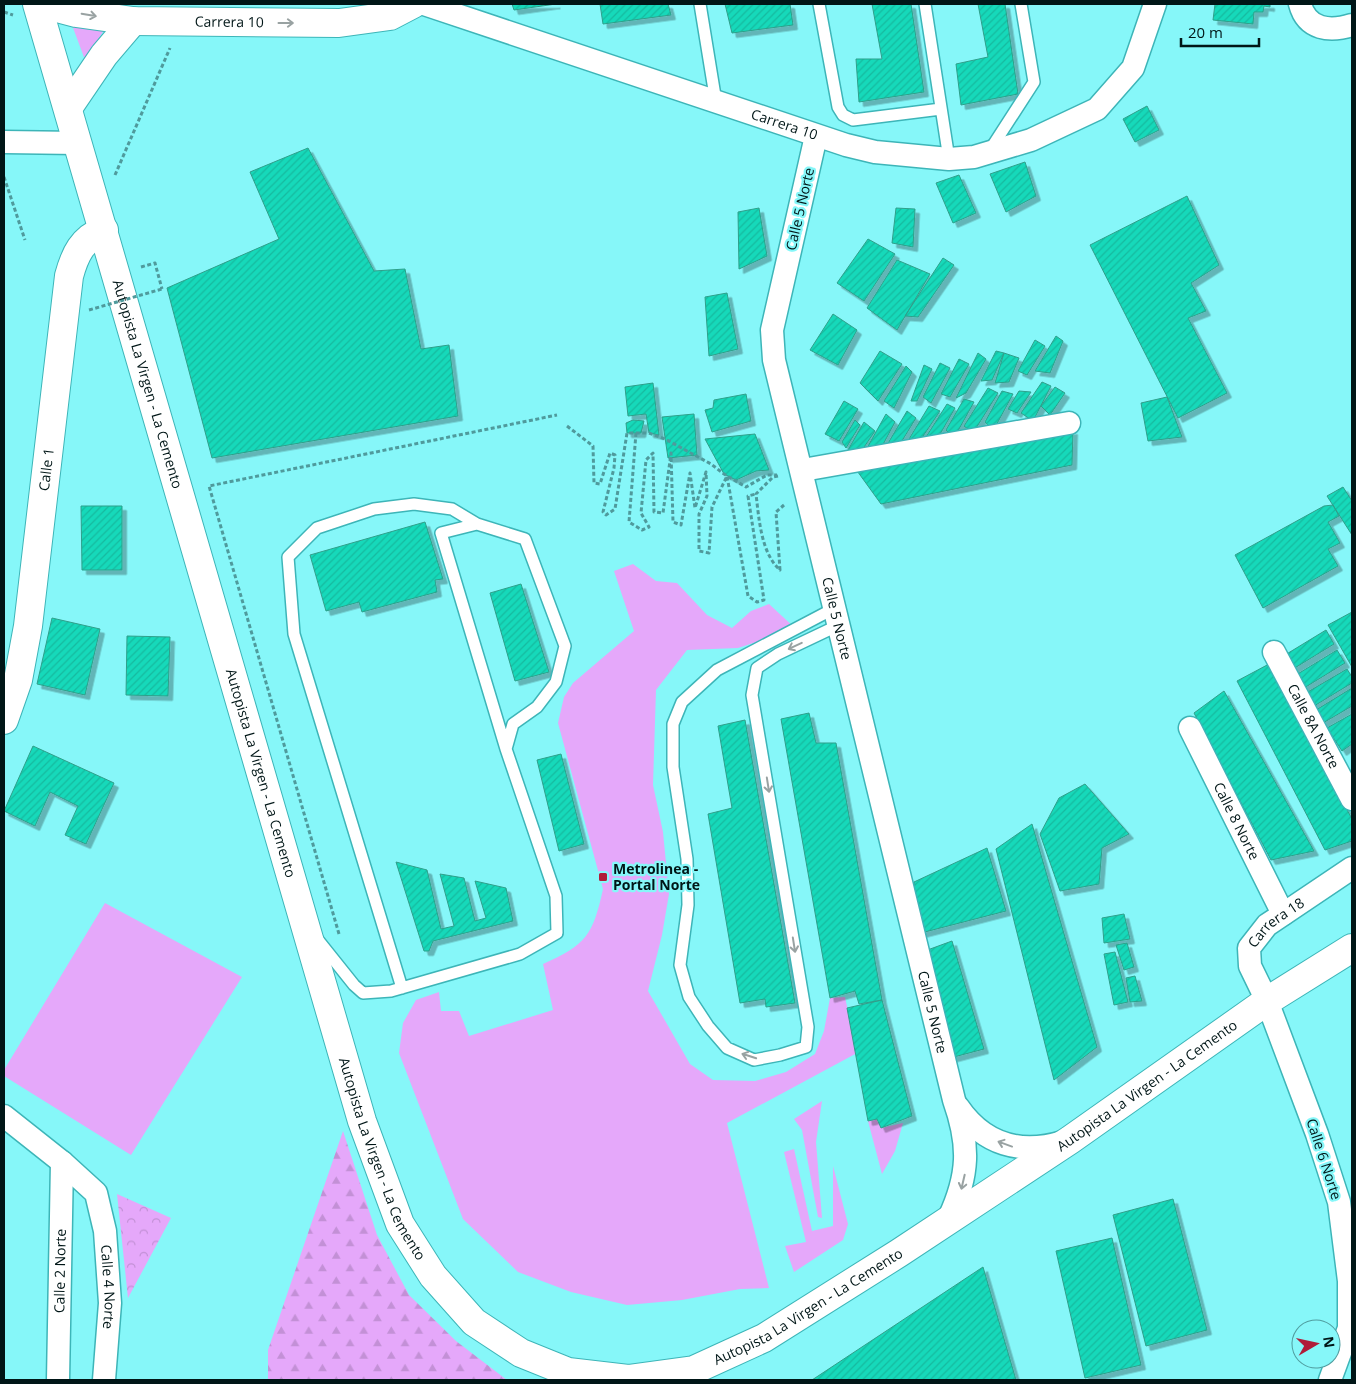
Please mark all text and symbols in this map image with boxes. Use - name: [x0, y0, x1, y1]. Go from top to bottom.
- one-way arrow: [81, 11, 97, 21]
- street label: Carrera 10: [195, 12, 264, 31]
- scale bar: [1181, 15, 1258, 47]
- one-way arrow: [278, 18, 294, 28]
- text: 20 m: [1188, 22, 1223, 42]
- street label: Carrera 10: [749, 104, 820, 144]
- street label: Calle 5 Norte: [781, 166, 818, 252]
- street label: Autopista La Virgen - La Cemento: [109, 277, 187, 491]
- street label: Calle 1: [34, 447, 58, 492]
- street label: Calle 5 Norte: [818, 575, 857, 662]
- one-way arrow: [788, 642, 803, 651]
- street label: Autopista La Virgen - La Cemento: [222, 666, 301, 880]
- street label: Calle 8A Norte: [1284, 680, 1344, 772]
- one-way arrow: [763, 776, 773, 792]
- street label: Calle 8 Norte: [1210, 779, 1264, 863]
- place label: Metrolinea - Portal Norte: [613, 859, 700, 894]
- marker: Metrolinea - Portal Norte: [597, 871, 609, 883]
- street label: Carrera 18: [1243, 893, 1308, 951]
- one-way arrow: [790, 937, 800, 953]
- street label: Calle 5 Norte: [914, 969, 952, 1055]
- street label: Autopista La Virgen - La Cemento: [1053, 1015, 1241, 1155]
- one-way arrow: [741, 1051, 757, 1061]
- street label: Autopista La Virgen - La Cemento: [335, 1055, 431, 1264]
- street label: Calle 6 Norte: [1302, 1116, 1347, 1202]
- one-way arrow: [998, 1139, 1014, 1148]
- one-way arrow: [958, 1173, 967, 1189]
- street label: Calle 2 Norte: [49, 1228, 70, 1313]
- street label: Autopista La Virgen - La Cemento: [710, 1243, 906, 1369]
- street label: Calle 4 Norte: [97, 1244, 120, 1330]
- north arrow: [1291, 1319, 1341, 1369]
- text: N: [1319, 1335, 1340, 1349]

